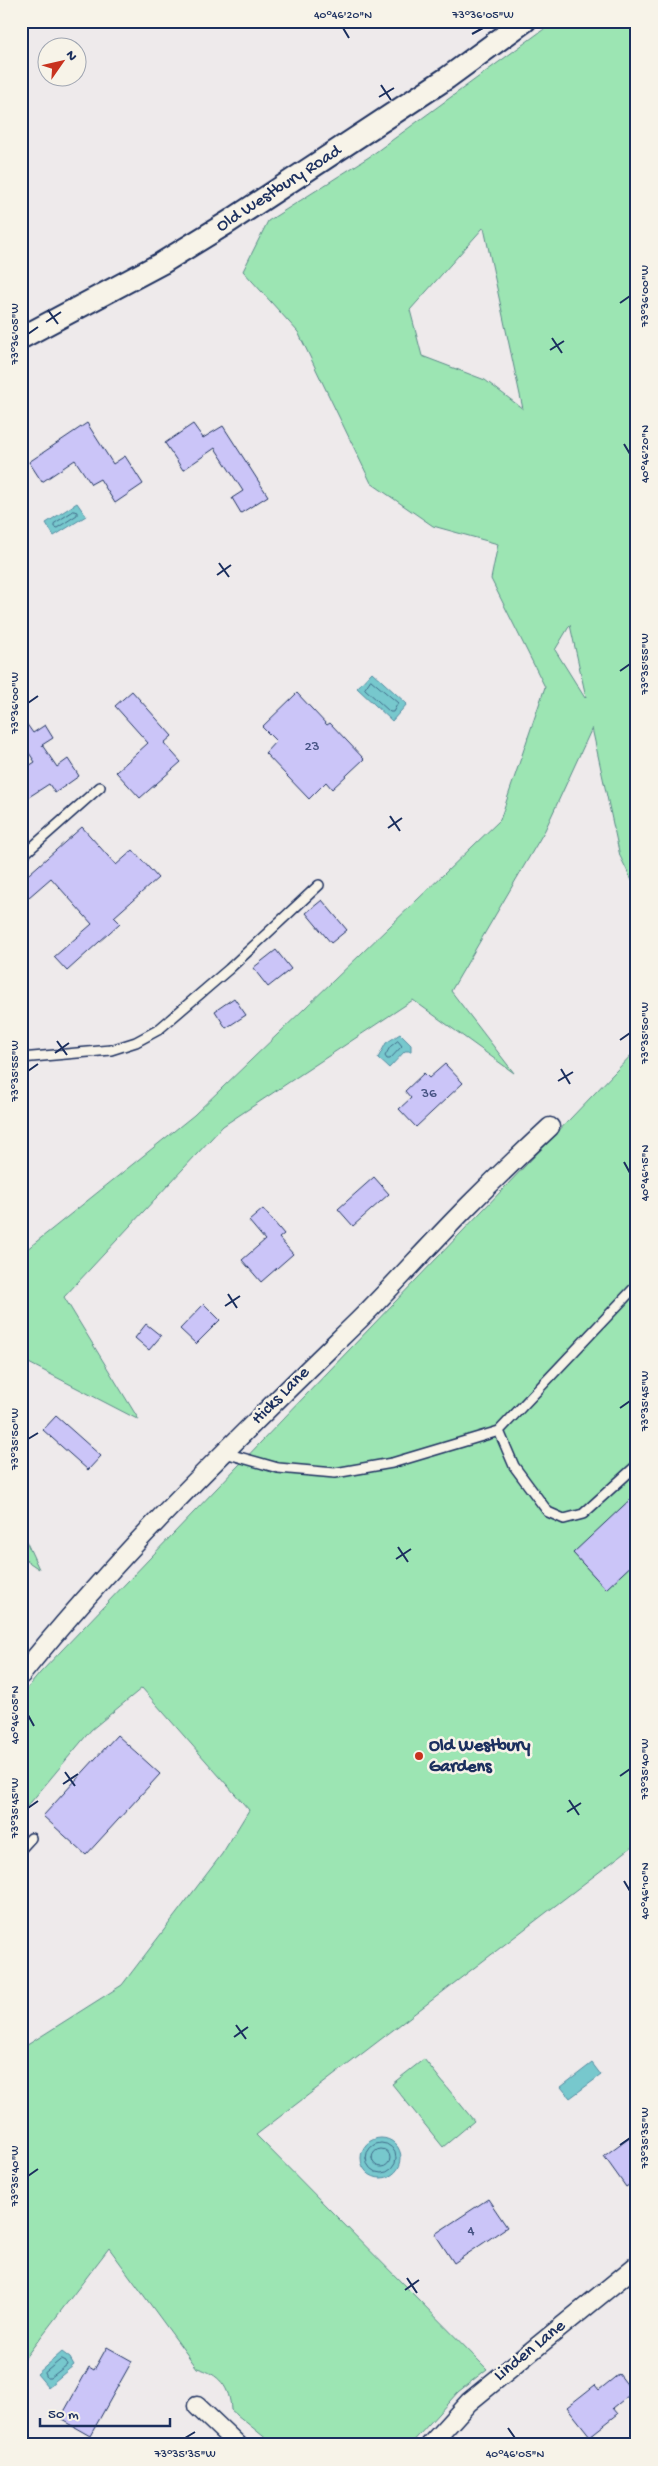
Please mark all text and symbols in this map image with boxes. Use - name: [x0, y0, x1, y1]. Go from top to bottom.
- text: 40°46'20"N: [314, 9, 372, 23]
- text: 73°36'05"W: [451, 9, 514, 23]
- north arrow: [38, 38, 88, 88]
- text: N: [61, 48, 80, 65]
- street label: Old Westbury Road: [213, 140, 347, 237]
- text: 73°36'00"W: [639, 265, 653, 328]
- text: 73°36'05"W: [9, 303, 23, 366]
- text: 40°46'20"N: [639, 425, 653, 483]
- text: 73°35'55"W: [639, 633, 653, 696]
- text: 73°36'00"W: [9, 672, 23, 735]
- house number: 23: [304, 738, 320, 756]
- text: 73°35'50"W: [639, 1002, 653, 1065]
- text: 73°35'55"W: [9, 1040, 23, 1103]
- house number: 36: [420, 1085, 437, 1103]
- text: 40°46'15"N: [639, 1144, 653, 1201]
- street label: Hicks Lane: [248, 1362, 315, 1429]
- text: 73°35'45"W: [639, 1371, 653, 1432]
- text: 73°35'50"W: [9, 1408, 23, 1471]
- text: 40°46'05"N: [9, 1686, 23, 1744]
- place label: Old Westbury Gardens: [429, 1736, 530, 1778]
- text: 73°35'40"W: [639, 1738, 653, 1801]
- marker: Old Westbury Gardens: [413, 1750, 425, 1762]
- text: 73°35'45"W: [9, 1778, 23, 1839]
- text: 40°46'10"N: [639, 1862, 653, 1920]
- text: 73°35'35"W: [639, 2107, 653, 2170]
- text: 73°35'40"W: [9, 2145, 23, 2208]
- house number: 4: [467, 2222, 475, 2240]
- street label: Linden Lane: [490, 2315, 571, 2386]
- scale bar: [40, 2396, 170, 2428]
- text: 50 m: [48, 2406, 79, 2424]
- text: 73°35'35"W: [153, 2448, 216, 2462]
- text: 40°46'05"N: [486, 2448, 544, 2462]

